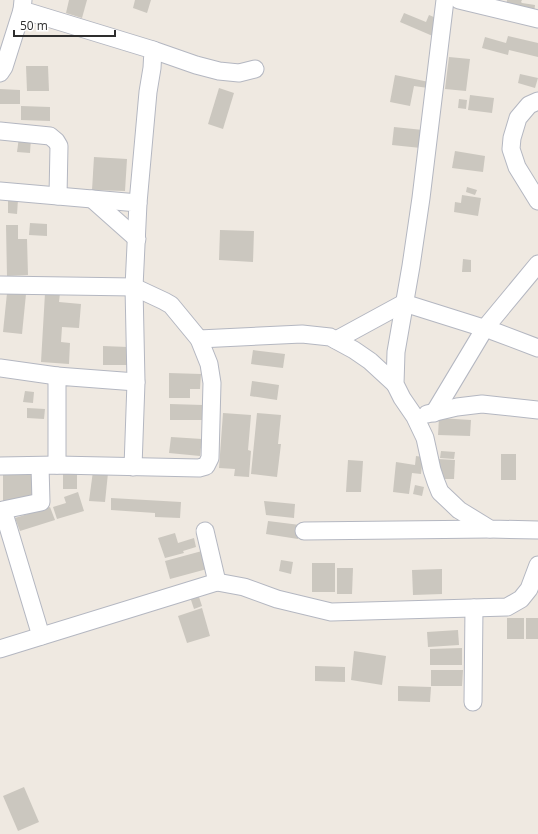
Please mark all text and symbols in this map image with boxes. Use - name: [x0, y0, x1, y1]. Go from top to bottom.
- scale bar: [14, 12, 115, 38]
- text: 50 m: [20, 17, 48, 34]

